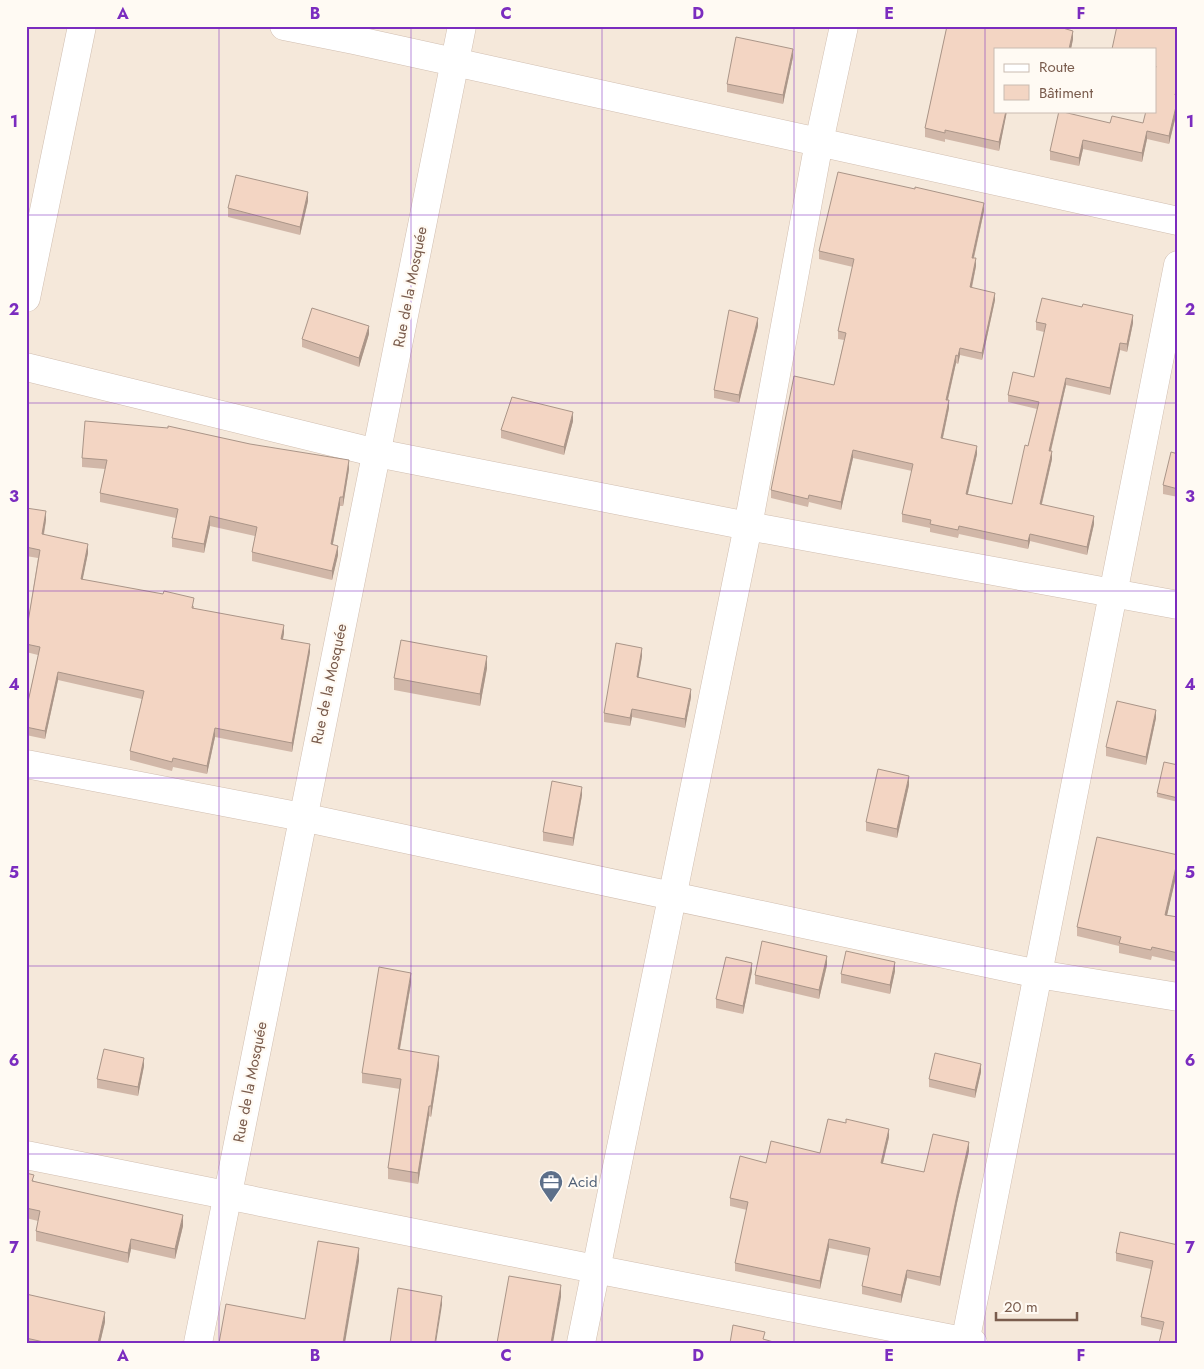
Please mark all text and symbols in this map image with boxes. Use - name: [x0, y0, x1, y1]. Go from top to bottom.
- text: A: [116, 2, 129, 25]
- text: B: [310, 2, 320, 25]
- text: C: [500, 2, 512, 25]
- text: D: [692, 2, 704, 25]
- text: E: [884, 2, 894, 25]
- text: F: [1077, 2, 1085, 25]
- legend: [994, 48, 1156, 112]
- text: Route: [1039, 56, 1075, 78]
- text: Bâtiment: [1039, 82, 1093, 104]
- text: 1: [10, 110, 18, 133]
- text: 1: [1186, 110, 1194, 133]
- street label: Rue de la Mosquée: [387, 224, 433, 349]
- text: 2: [9, 298, 19, 321]
- text: 2: [1185, 298, 1195, 321]
- text: 3: [9, 485, 19, 508]
- text: 3: [1185, 485, 1195, 508]
- street label: Rue de la Mosquée: [305, 621, 353, 746]
- text: 4: [8, 673, 20, 696]
- text: 4: [1184, 673, 1196, 696]
- text: 5: [9, 861, 19, 884]
- text: 5: [1185, 861, 1195, 884]
- street label: Rue de la Mosquée: [227, 1019, 273, 1144]
- text: 6: [9, 1049, 19, 1072]
- text: 6: [1185, 1049, 1195, 1072]
- office icon: Acid: [538, 1169, 564, 1203]
- place label: Acid: [568, 1171, 598, 1193]
- text: 7: [9, 1236, 19, 1259]
- text: 7: [1185, 1236, 1195, 1259]
- scale bar: [996, 1289, 1078, 1321]
- text: 20 m: [1004, 1296, 1038, 1318]
- text: A: [116, 1344, 129, 1367]
- text: B: [310, 1344, 320, 1367]
- text: C: [500, 1344, 512, 1367]
- text: D: [692, 1344, 704, 1367]
- text: E: [884, 1344, 894, 1367]
- text: F: [1077, 1344, 1085, 1367]

